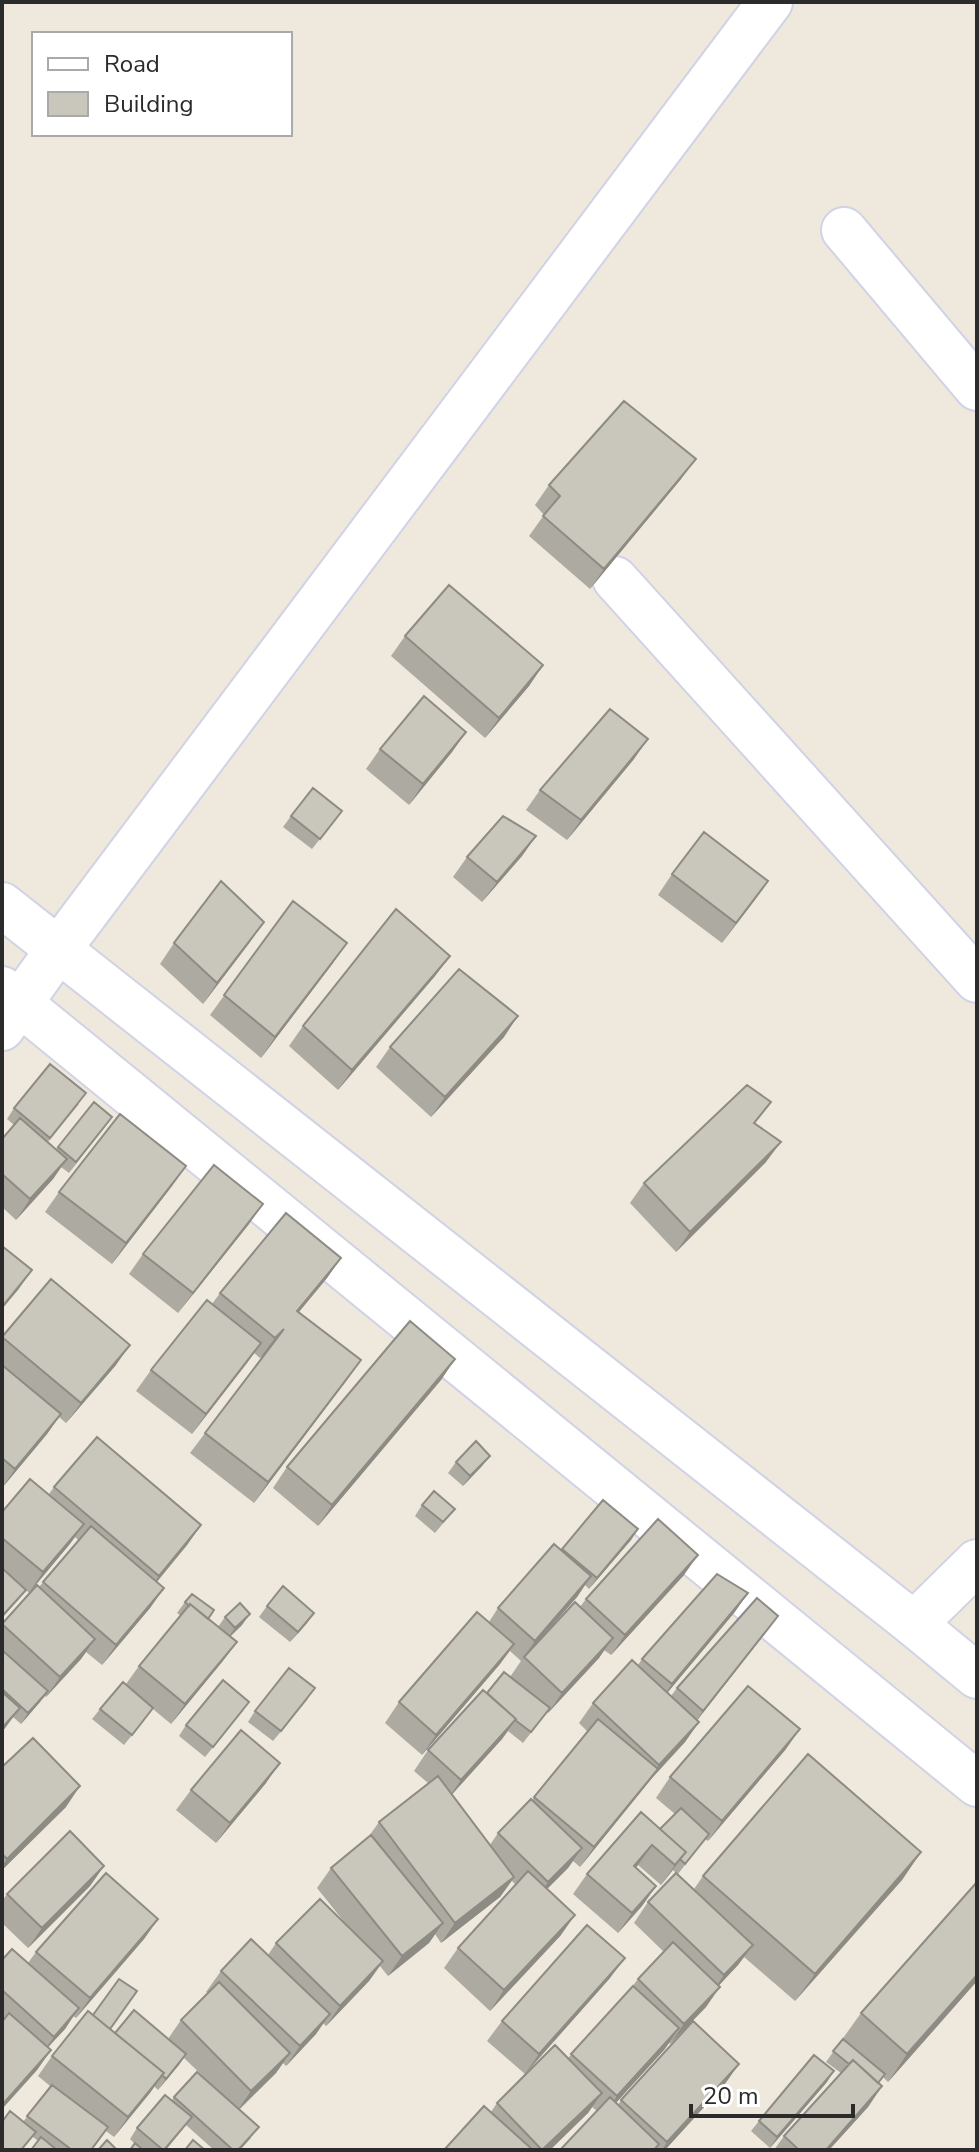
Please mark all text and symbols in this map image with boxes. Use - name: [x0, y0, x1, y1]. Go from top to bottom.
- legend: [32, 32, 292, 136]
- text: Road: [104, 48, 160, 80]
- text: Building: [104, 88, 194, 120]
- scale bar: [691, 2068, 853, 2118]
- text: 20 m: [703, 2080, 759, 2112]

